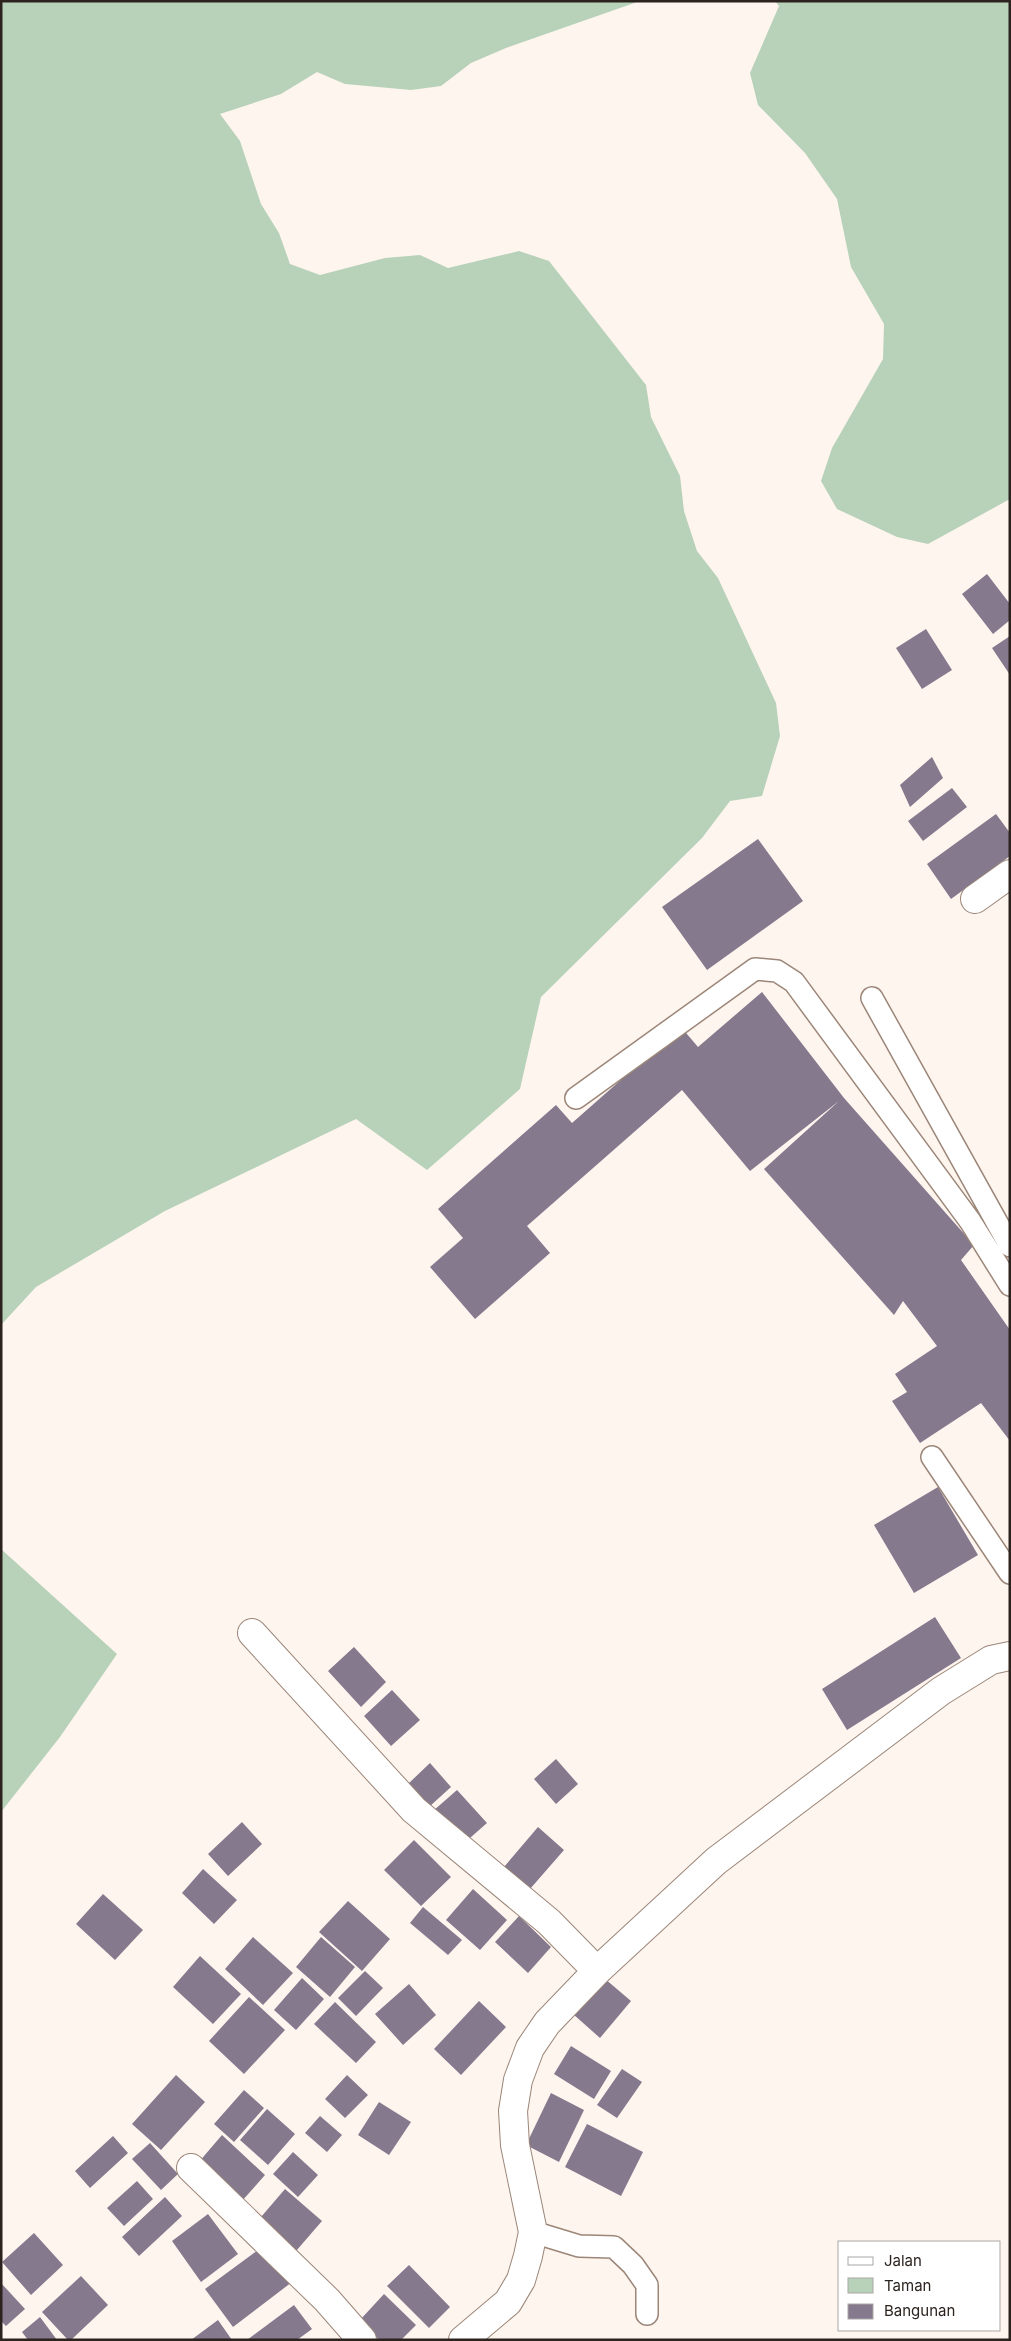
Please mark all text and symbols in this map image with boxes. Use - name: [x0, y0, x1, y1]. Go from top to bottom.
- legend: [838, 2241, 1001, 2331]
- text: Jalan: [884, 2251, 922, 2270]
- text: Taman: [884, 2276, 931, 2295]
- text: Bangunan: [884, 2301, 955, 2320]

